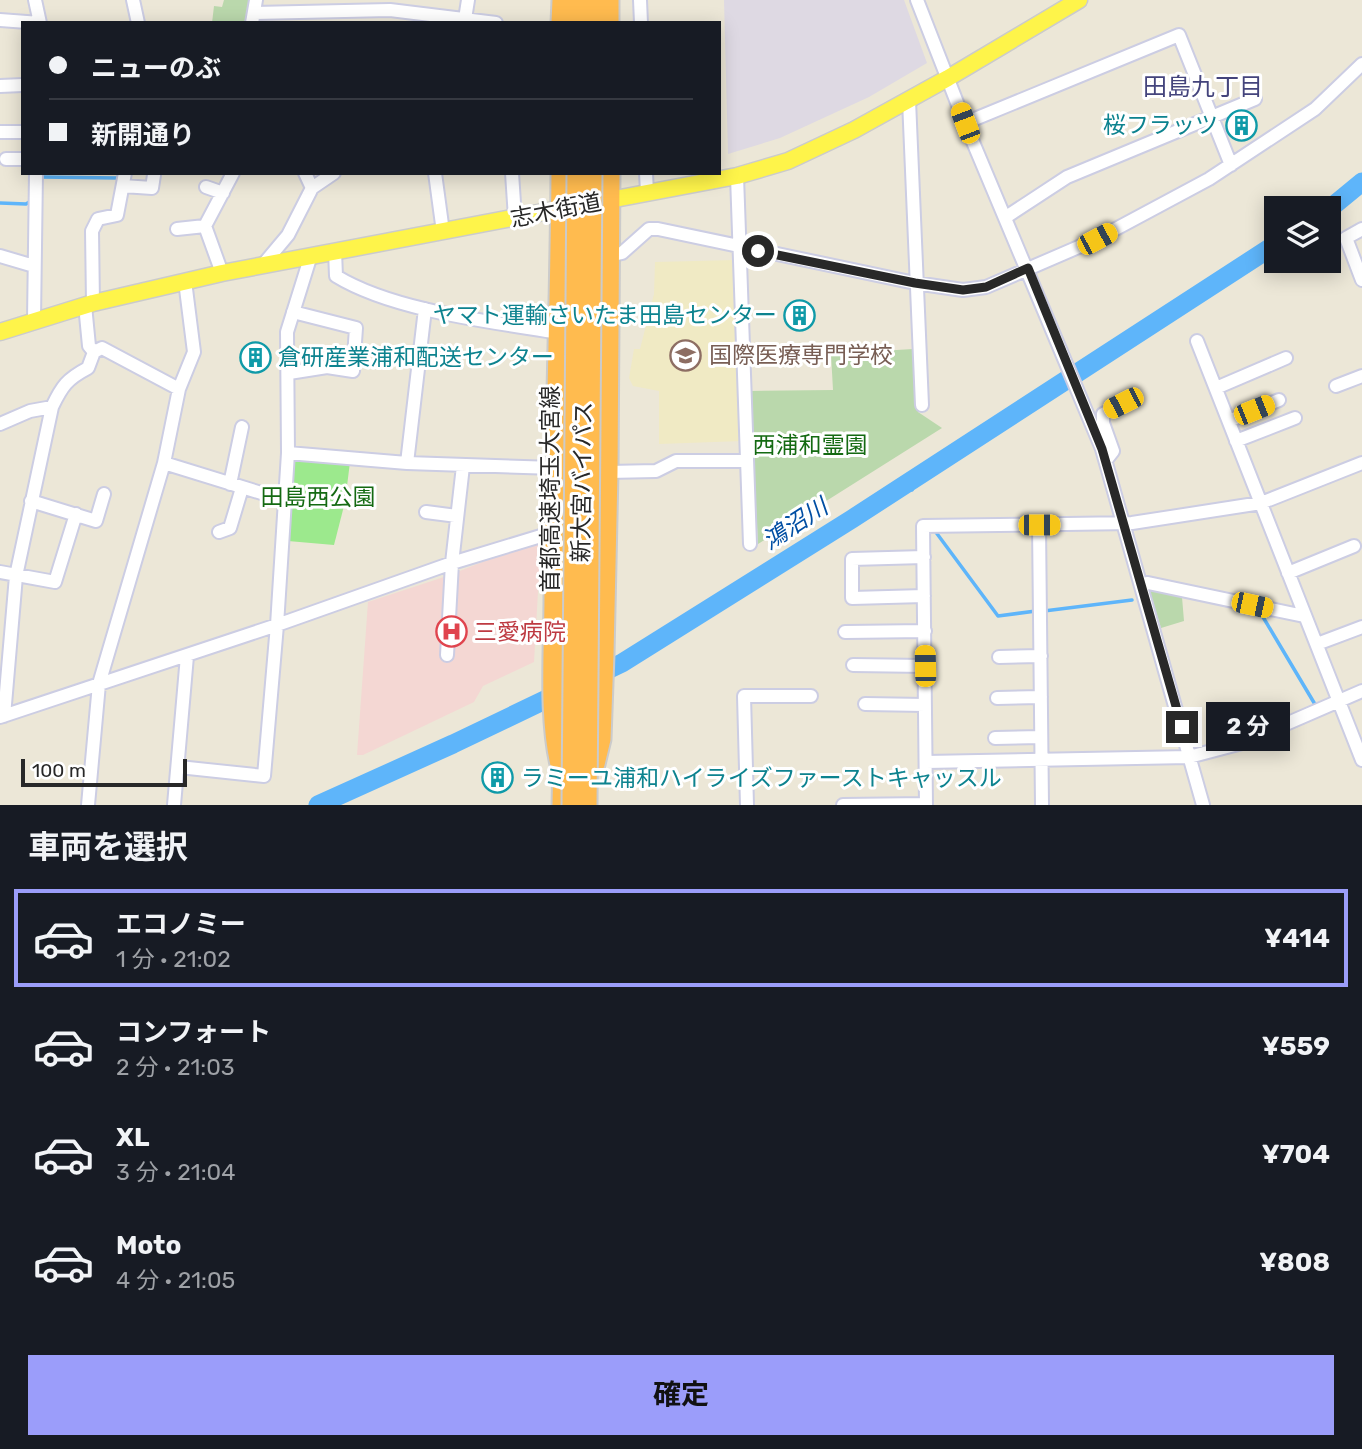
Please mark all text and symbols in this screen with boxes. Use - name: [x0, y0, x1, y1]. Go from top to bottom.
- text: ニューのぶ: [91, 53, 221, 84]
- district label: 田島九丁目: [1143, 73, 1263, 101]
- car: [948, 100, 983, 146]
- building icon: 桜フラッツ: [1224, 108, 1258, 142]
- place label: 桜フラッツ: [1103, 111, 1218, 139]
- text: 新開通り: [91, 120, 195, 151]
- street label: 志木街道: [508, 187, 604, 233]
- map controls: [1264, 196, 1341, 273]
- button: layers: [1264, 196, 1341, 273]
- car: [1074, 220, 1121, 258]
- route start: [742, 235, 774, 267]
- building icon: ヤマト運輸さいたま田島センター: [783, 298, 817, 332]
- place label: ヤマト運輸さいたま田島センター: [433, 301, 777, 329]
- school or university icon: 国際医療専門学校: [669, 338, 703, 372]
- building icon: 倉研産業浦和配送センター: [238, 340, 272, 374]
- place label: 国際医療専門学校: [709, 341, 893, 369]
- place label: 倉研産業浦和配送センター: [278, 343, 554, 371]
- car: [1100, 384, 1147, 422]
- street label: 首都高速埼玉大宮線: [536, 386, 564, 593]
- car: [1231, 392, 1278, 428]
- street label: 新大宮バイパス: [567, 401, 597, 563]
- park label: 西浦和霊園: [753, 431, 868, 459]
- park label: 田島西公園: [261, 483, 376, 511]
- water label: 鴻沼川: [757, 491, 835, 555]
- car: [1019, 515, 1061, 536]
- car: [1230, 590, 1275, 620]
- hospital icon: 三愛病院: [434, 615, 468, 649]
- place label: 三愛病院: [474, 618, 566, 646]
- car: [915, 645, 936, 687]
- callout: 2 分: [1206, 702, 1290, 752]
- route end: [1166, 711, 1198, 743]
- text: 2 分: [1227, 712, 1269, 740]
- scale bar: [21, 756, 187, 788]
- text: 100 m: [32, 759, 86, 782]
- building icon: ラミーユ浦和ハイライズファーストキャッスル: [481, 761, 515, 795]
- place label: ラミーユ浦和ハイライズファーストキャッスル: [521, 764, 1002, 792]
- text: 車両を選択: [28, 828, 188, 866]
- icon: car: [32, 907, 95, 970]
- text: エコノミー: [116, 909, 246, 940]
- text: ¥414: [1264, 923, 1330, 954]
- text: 1 分 · 21:02: [116, 945, 231, 973]
- icon: car: [32, 1015, 95, 1078]
- text: コンフォート: [116, 1017, 271, 1048]
- text: ¥559: [1262, 1031, 1330, 1062]
- text: 2 分 · 21:03: [116, 1053, 235, 1081]
- text: XL: [116, 1122, 149, 1153]
- icon: car: [32, 1123, 95, 1186]
- text: ¥704: [1262, 1139, 1330, 1170]
- text: 3 分 · 21:04: [116, 1158, 235, 1186]
- text: Moto: [116, 1230, 181, 1261]
- icon: car: [32, 1231, 95, 1294]
- text: ¥808: [1259, 1247, 1330, 1278]
- text: 4 分 · 21:05: [116, 1266, 235, 1294]
- button: 確定: [28, 1355, 1334, 1435]

